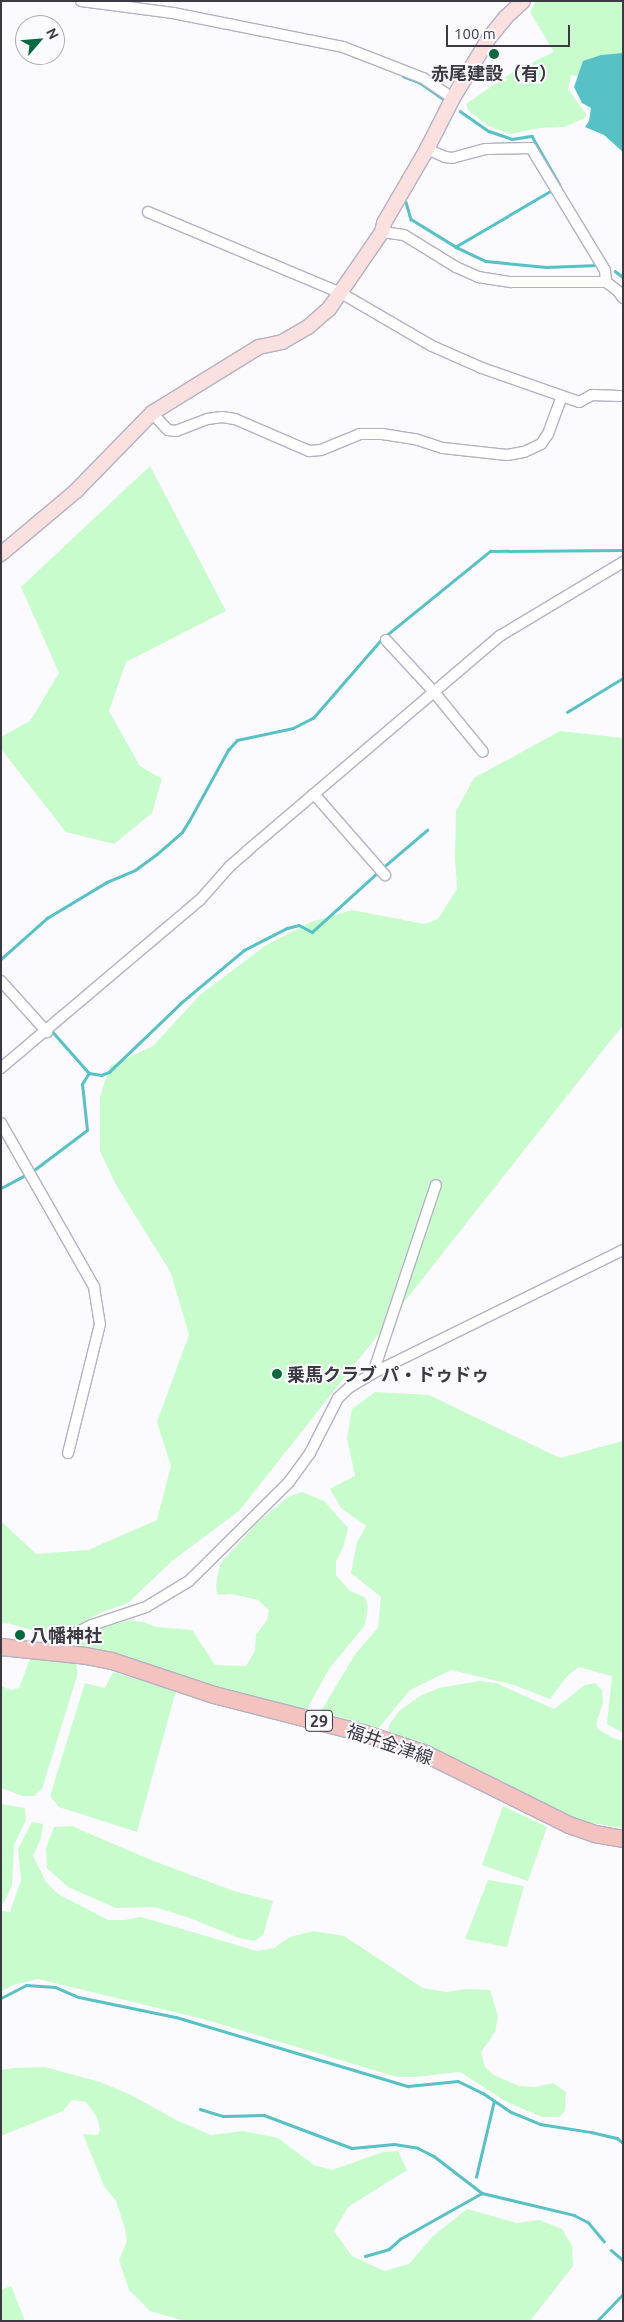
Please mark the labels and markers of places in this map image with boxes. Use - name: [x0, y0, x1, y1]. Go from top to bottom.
- marker: 赤尾建設（有）: [488, 48, 500, 60]
- place label: 赤尾建設（有）: [431, 62, 557, 84]
- place label: 乗馬クラブ パ・ドゥドゥ: [287, 1363, 489, 1385]
- marker: 乗馬クラブ パ・ドゥドゥ: [271, 1368, 283, 1380]
- place label: 八幡神社: [30, 1624, 102, 1646]
- marker: 八幡神社: [14, 1629, 26, 1641]

